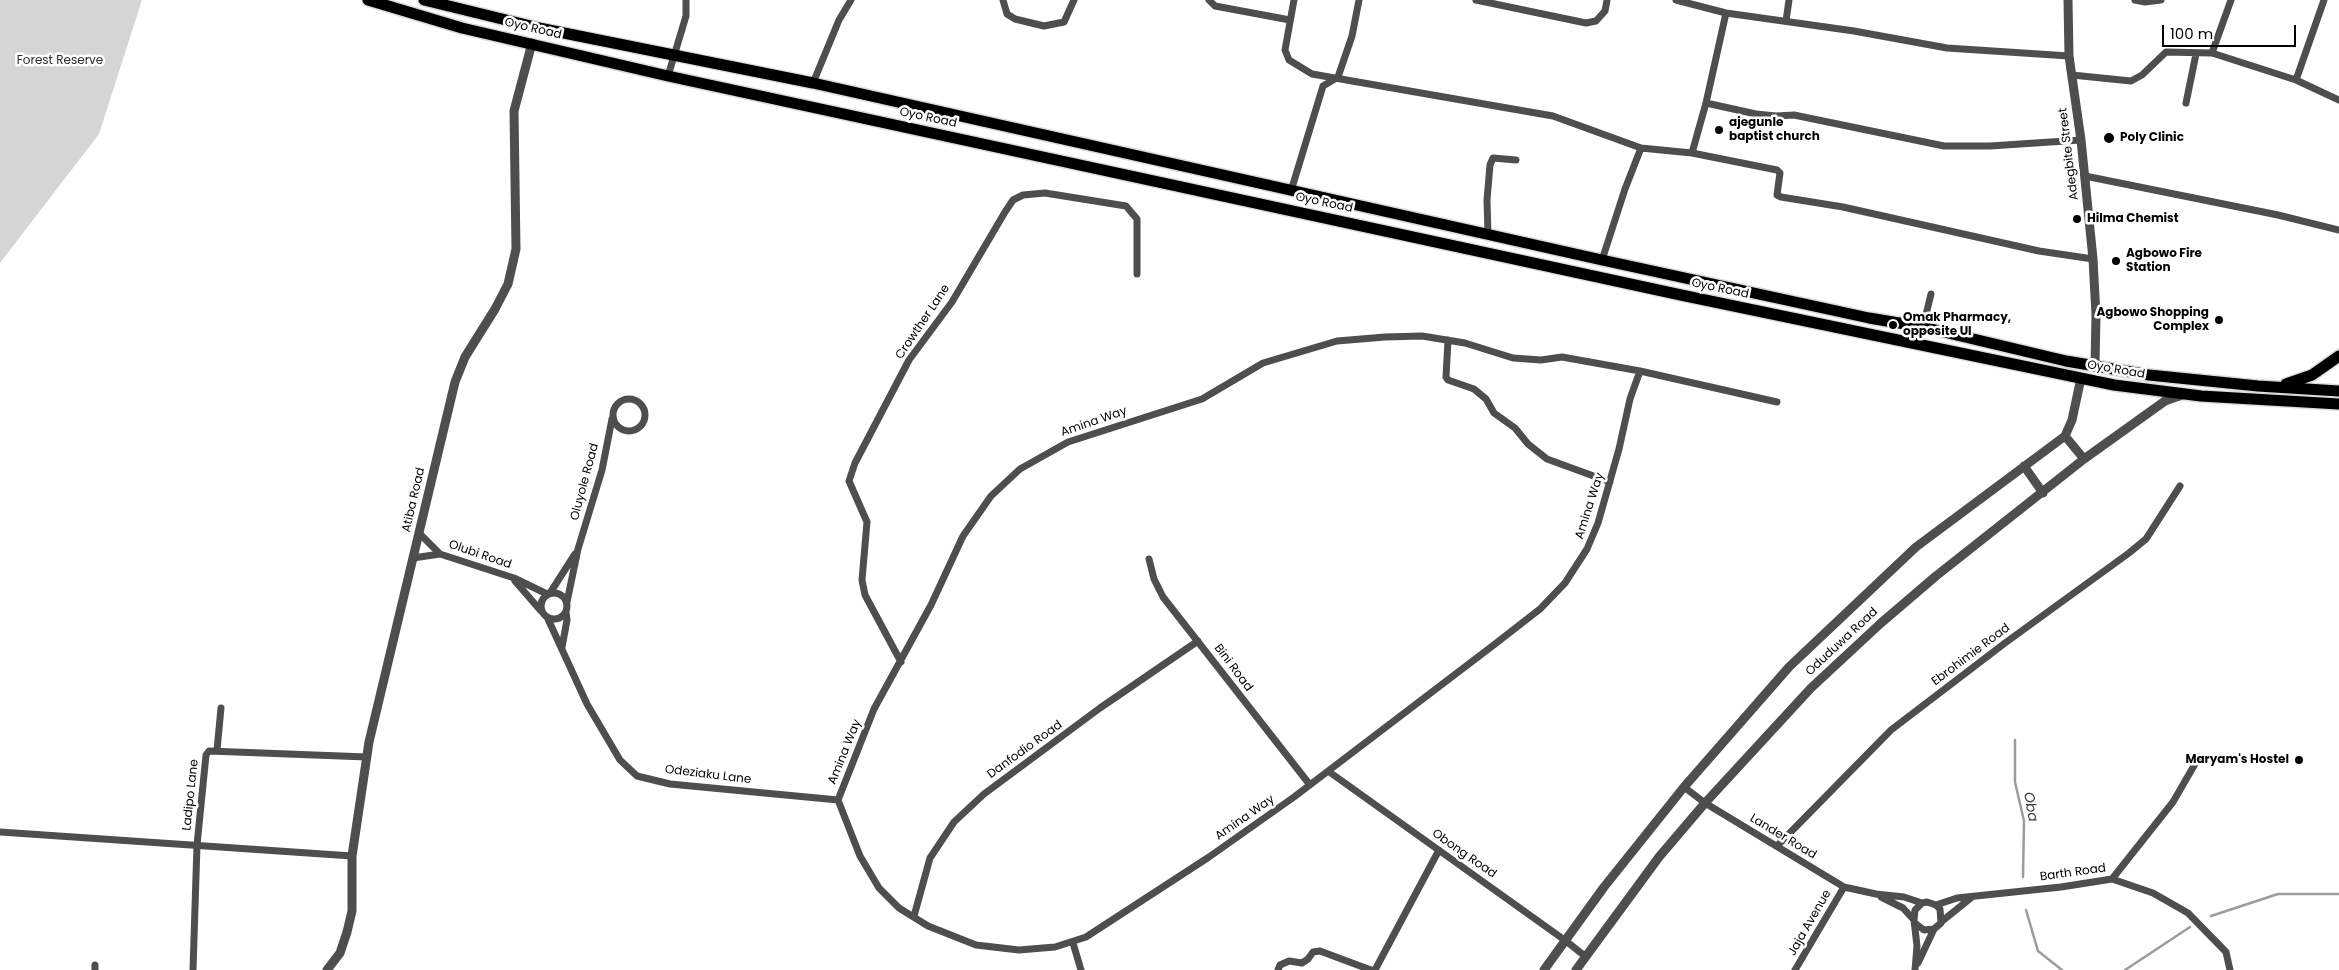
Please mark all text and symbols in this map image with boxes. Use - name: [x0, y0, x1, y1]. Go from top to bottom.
- street label: Oyo Road: [503, 15, 563, 43]
- scale bar: [2164, 15, 2298, 47]
- text: 100 m: [2170, 23, 2213, 44]
- park label: Forest Reserve: [17, 54, 103, 68]
- street label: Oyo Road: [898, 105, 958, 131]
- street label: Adegbite Street: [2056, 107, 2082, 201]
- place label: ajegunle baptist church: [1729, 116, 1820, 144]
- marker: ajegunle baptist church: [1713, 124, 1725, 136]
- marker: Poly Clinic: [2102, 131, 2116, 145]
- place label: Poly Clinic: [2120, 131, 2184, 145]
- street label: Oyo Road: [1294, 190, 1354, 216]
- place label: Hilma Chemist: [2087, 212, 2179, 226]
- marker: Hilma Chemist: [2071, 213, 2083, 225]
- place label: Agbowo Fire Station: [2126, 247, 2202, 275]
- marker: Agbowo Fire Station: [2110, 255, 2122, 267]
- street label: Oyo Road: [1690, 276, 1750, 302]
- street label: Crowther Lane: [893, 282, 953, 362]
- place label: Agbowo Shopping Complex: [2096, 306, 2209, 334]
- place label: Omak Pharmacy, opposite UI: [1903, 311, 2011, 339]
- marker: Agbowo Shopping Complex: [2213, 314, 2225, 326]
- marker: Omak Pharmacy, opposite UI: [1887, 319, 1899, 331]
- street label: Oyo Road: [2086, 358, 2146, 382]
- street label: Amina Way: [1059, 404, 1129, 440]
- street label: Oluyole Road: [568, 442, 602, 522]
- street label: Atiba Road: [400, 466, 428, 534]
- street label: Amina Way: [1572, 471, 1608, 541]
- street label: Olubi Road: [447, 538, 513, 572]
- street label: Oduduwa Road: [1803, 605, 1881, 679]
- street label: Ebrohimie Road: [1929, 621, 2013, 689]
- street label: Bini Road: [1211, 642, 1255, 694]
- street label: Amina Way: [825, 717, 865, 787]
- street label: Danfodio Road: [985, 718, 1065, 782]
- place label: Maryam's Hostel: [2185, 753, 2289, 767]
- marker: Maryam's Hostel: [2293, 754, 2305, 766]
- street label: Ladipo Lane: [180, 759, 202, 831]
- street label: Odeziaku Lane: [664, 763, 752, 787]
- water label: Oba: [2019, 791, 2041, 823]
- street label: Amina Way: [1213, 792, 1277, 844]
- street label: Lander Road: [1747, 811, 1819, 863]
- street label: Obong Road: [1429, 826, 1499, 882]
- street label: Barth Road: [2039, 861, 2107, 885]
- street label: Jaja Avenue: [1785, 887, 1835, 959]

